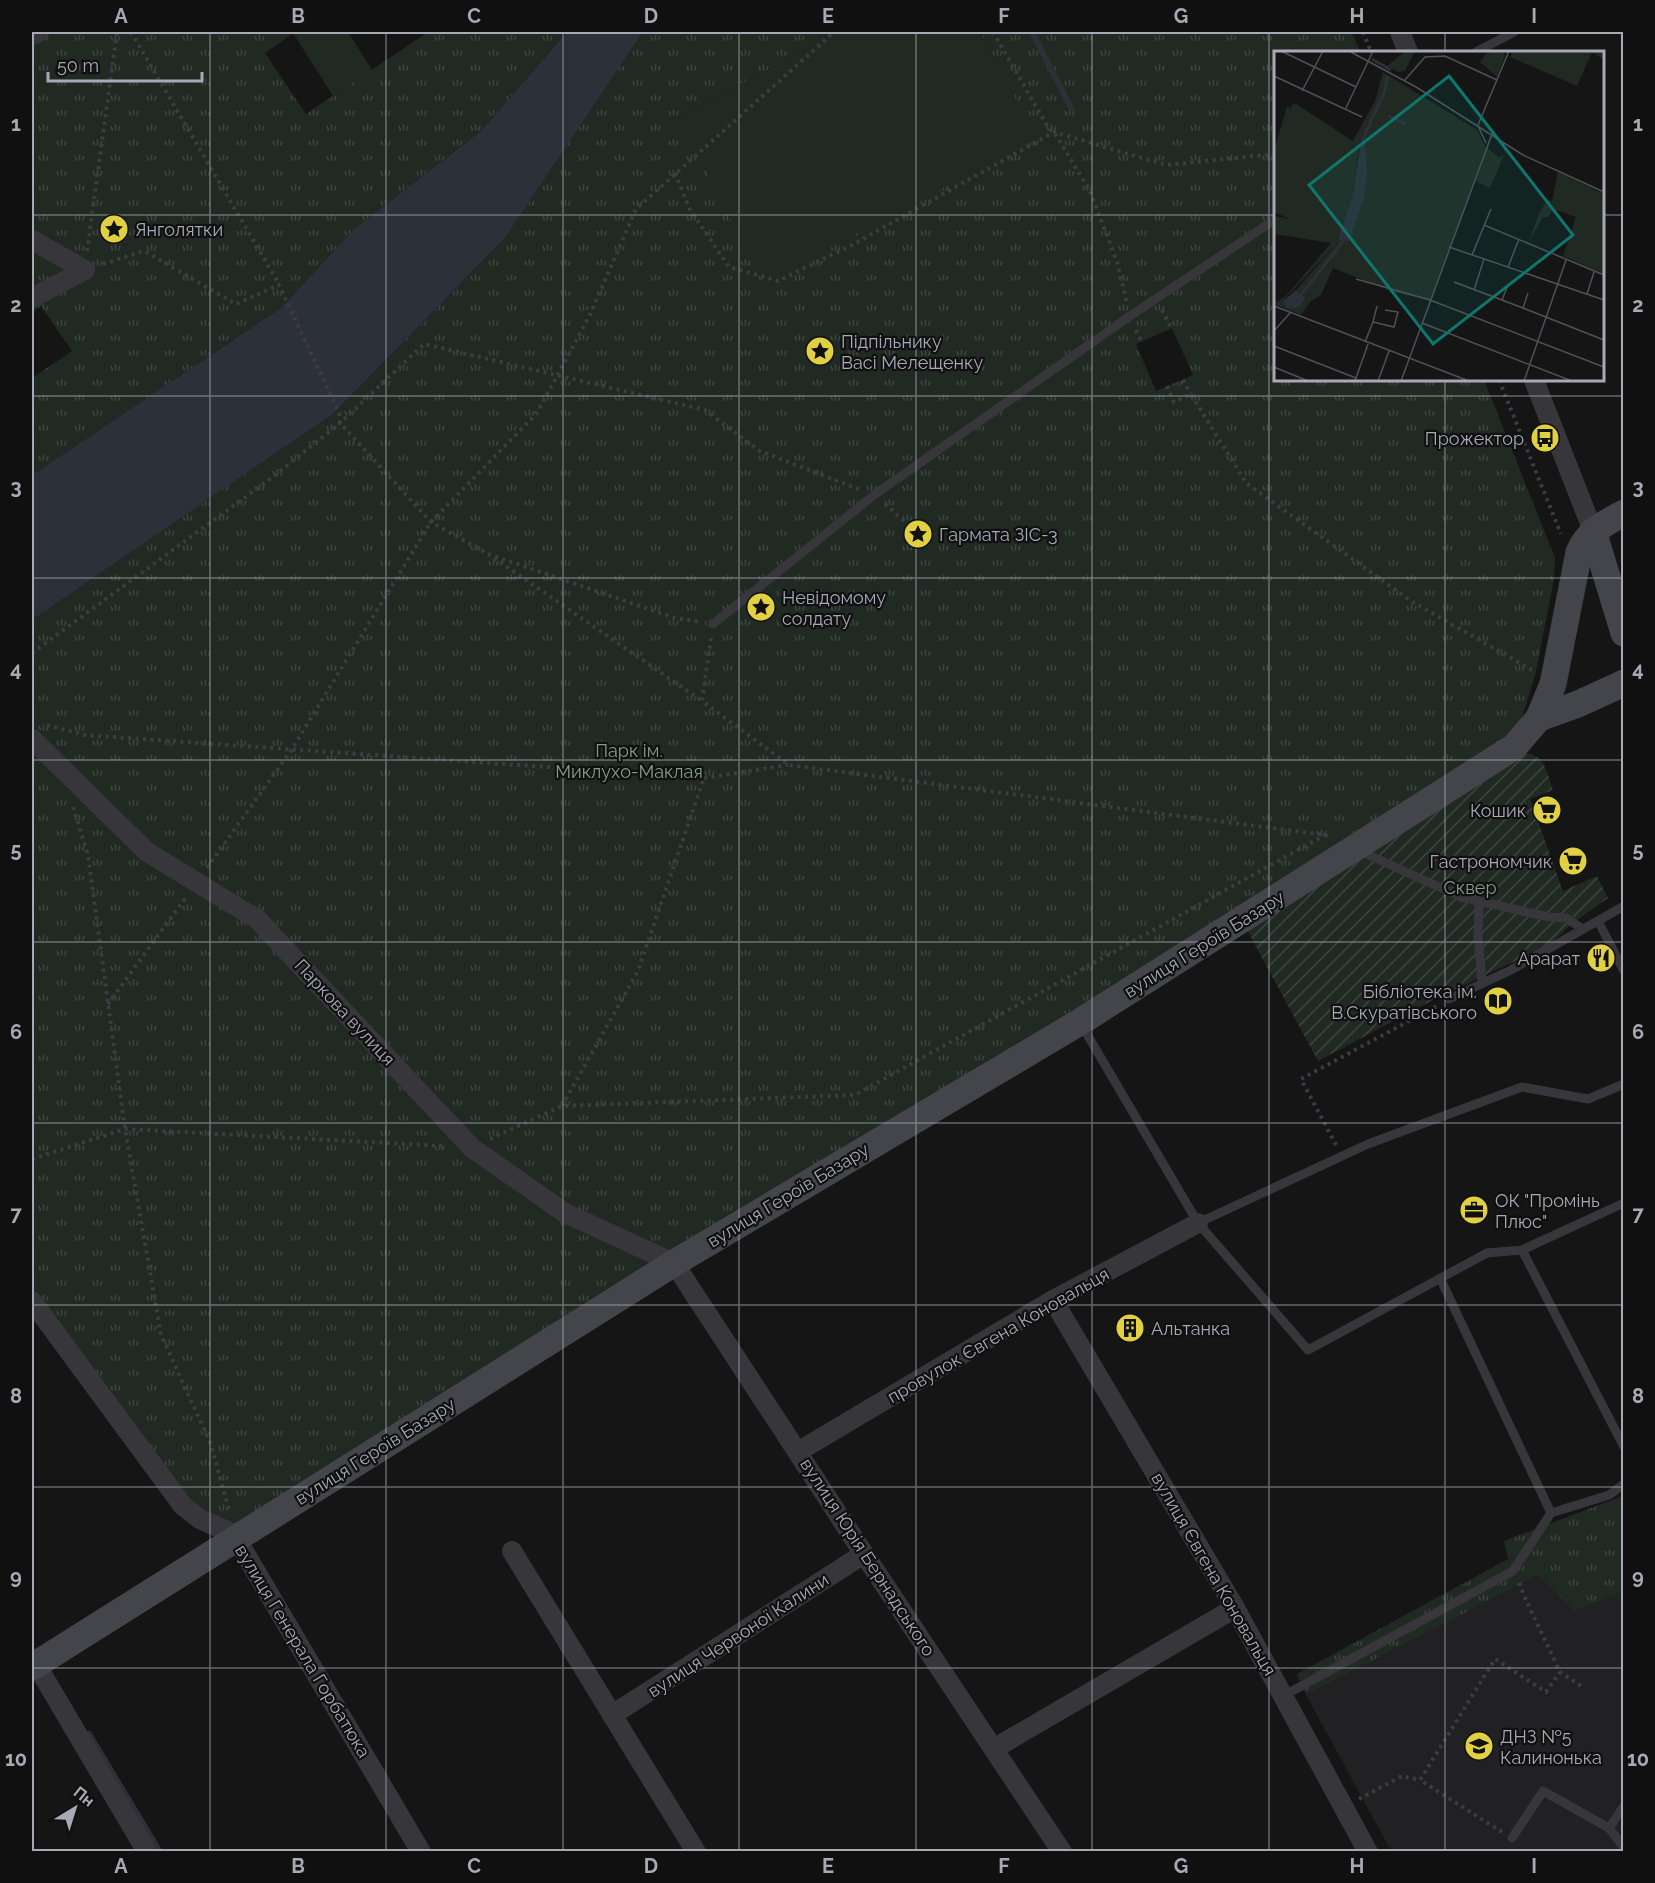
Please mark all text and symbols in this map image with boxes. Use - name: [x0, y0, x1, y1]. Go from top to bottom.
- text: A: [114, 4, 128, 28]
- text: B: [291, 4, 305, 28]
- text: C: [467, 4, 481, 28]
- text: D: [644, 4, 658, 28]
- text: E: [822, 4, 834, 28]
- text: F: [998, 4, 1010, 28]
- text: G: [1174, 4, 1188, 28]
- text: H: [1350, 4, 1364, 28]
- text: I: [1531, 4, 1537, 28]
- scale bar: [48, 45, 202, 83]
- inset map: [1274, 51, 1604, 381]
- text: 50 m: [57, 55, 99, 76]
- text: 1: [11, 112, 21, 136]
- text: 1: [1633, 112, 1643, 136]
- place icon: Янголятки: [98, 213, 130, 245]
- place label: Янголятки: [135, 219, 223, 240]
- text: 2: [10, 293, 22, 317]
- text: 2: [1632, 293, 1644, 317]
- place label: Підпільнику Васі Мелещенку: [841, 331, 983, 373]
- place icon: Підпільнику Васі Мелещенку: [804, 335, 836, 367]
- bus stop icon: Прожектор: [1529, 422, 1561, 454]
- place label: Прожектор: [1425, 428, 1524, 449]
- text: 3: [10, 475, 22, 499]
- text: 3: [1632, 475, 1644, 499]
- place icon: Гармата ЗІС-3: [902, 518, 934, 550]
- place label: Гармата ЗІС-3: [939, 524, 1058, 545]
- place label: Невідомому солдату: [782, 587, 886, 629]
- place icon: Невідомому солдату: [745, 591, 777, 623]
- text: 4: [10, 657, 22, 681]
- text: 4: [1632, 657, 1644, 681]
- park label: Парк ім. Миклухо-Маклая: [555, 740, 703, 782]
- supermarket icon: Кошик: [1531, 794, 1563, 826]
- place label: Кошик: [1470, 800, 1526, 821]
- text: 5: [10, 838, 22, 862]
- text: 5: [1632, 838, 1644, 862]
- supermarket icon: Гастрономчик: [1557, 845, 1589, 877]
- place label: Гастрономчик: [1429, 851, 1552, 872]
- park label: Сквер: [1443, 877, 1497, 898]
- street label: вулиця Героїв Базару: [1120, 886, 1288, 1002]
- restaurant icon: Арарат: [1585, 942, 1617, 974]
- place label: Арарат: [1518, 948, 1580, 969]
- street label: Паркова вулиця: [290, 955, 400, 1069]
- place label: Бібліотека ім. В.Скуратівського: [1331, 981, 1477, 1023]
- library icon: Бібліотека ім. В.Скуратівського: [1482, 985, 1514, 1017]
- text: 6: [10, 1020, 22, 1044]
- text: 6: [1632, 1020, 1644, 1044]
- street label: вулиця Героїв Базару: [703, 1138, 873, 1252]
- place label: ОК "Промінь Плюс": [1495, 1190, 1600, 1232]
- office icon: ОК "Промінь Плюс": [1458, 1194, 1490, 1226]
- text: 7: [10, 1202, 22, 1226]
- text: 7: [1632, 1202, 1644, 1226]
- street label: провулок Євгена Коновальця: [883, 1263, 1113, 1407]
- building icon: Альтанка: [1114, 1312, 1146, 1344]
- place label: Альтанка: [1151, 1318, 1230, 1339]
- text: 8: [10, 1384, 22, 1408]
- text: 8: [1632, 1384, 1644, 1408]
- street label: вулиця Героїв Базару: [291, 1393, 459, 1509]
- street label: вулиця Юрія Бернадського: [796, 1454, 940, 1660]
- street label: вулиця Євгена Коновальця: [1147, 1469, 1281, 1679]
- street label: вулиця Генерала Горбатюка: [231, 1541, 375, 1761]
- text: 9: [10, 1565, 22, 1589]
- text: 9: [1632, 1565, 1644, 1589]
- street label: вулиця Червоної Калини: [644, 1569, 832, 1701]
- place label: ДНЗ №5 Калинонька: [1500, 1726, 1602, 1768]
- school or university icon: ДНЗ №5 Калинонька: [1463, 1730, 1495, 1762]
- text: 10: [5, 1747, 27, 1771]
- text: 10: [1627, 1747, 1649, 1771]
- north arrow: [45, 1778, 105, 1838]
- text: Пн: [70, 1783, 98, 1811]
- text: A: [114, 1854, 128, 1878]
- text: B: [291, 1854, 305, 1878]
- text: C: [467, 1854, 481, 1878]
- text: D: [644, 1854, 658, 1878]
- text: E: [822, 1854, 834, 1878]
- text: F: [998, 1854, 1010, 1878]
- text: G: [1174, 1854, 1188, 1878]
- text: H: [1350, 1854, 1364, 1878]
- text: I: [1531, 1854, 1537, 1878]

